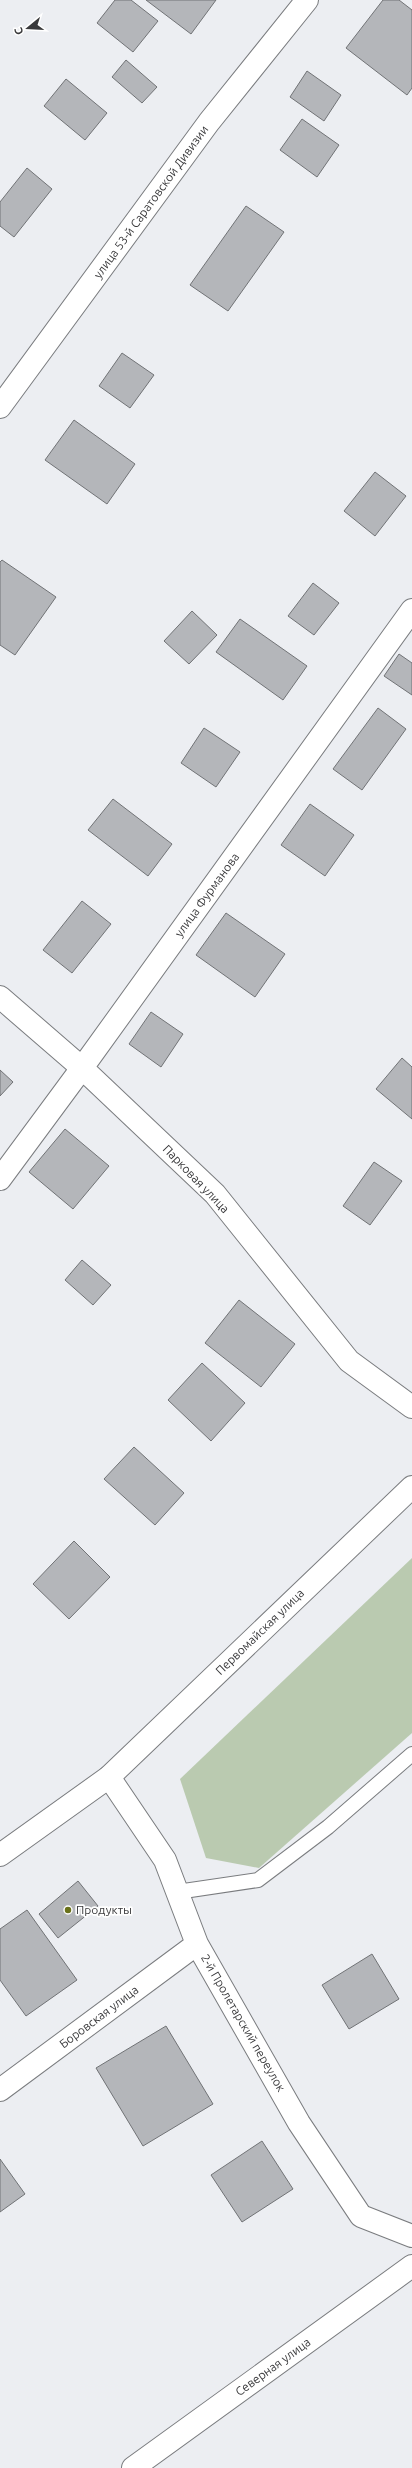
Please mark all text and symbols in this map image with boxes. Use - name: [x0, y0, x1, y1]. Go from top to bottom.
- north arrow: [8, 8, 48, 48]
- text: С: [12, 26, 25, 36]
- street label: улица 53-й Саратовской Дивизии: [91, 123, 210, 281]
- street label: улица Фурманова: [172, 850, 241, 939]
- street label: Парковая улица: [161, 1142, 232, 1215]
- street label: Первомайская улица: [213, 1586, 306, 1677]
- place label: Продукты: [76, 1903, 132, 1916]
- marker: Продукты: [63, 1905, 73, 1915]
- street label: 2-й Пролетарский переулок: [199, 1952, 288, 2094]
- street label: Боровская улица: [57, 1983, 141, 2050]
- street label: Северная улица: [233, 2335, 313, 2398]

